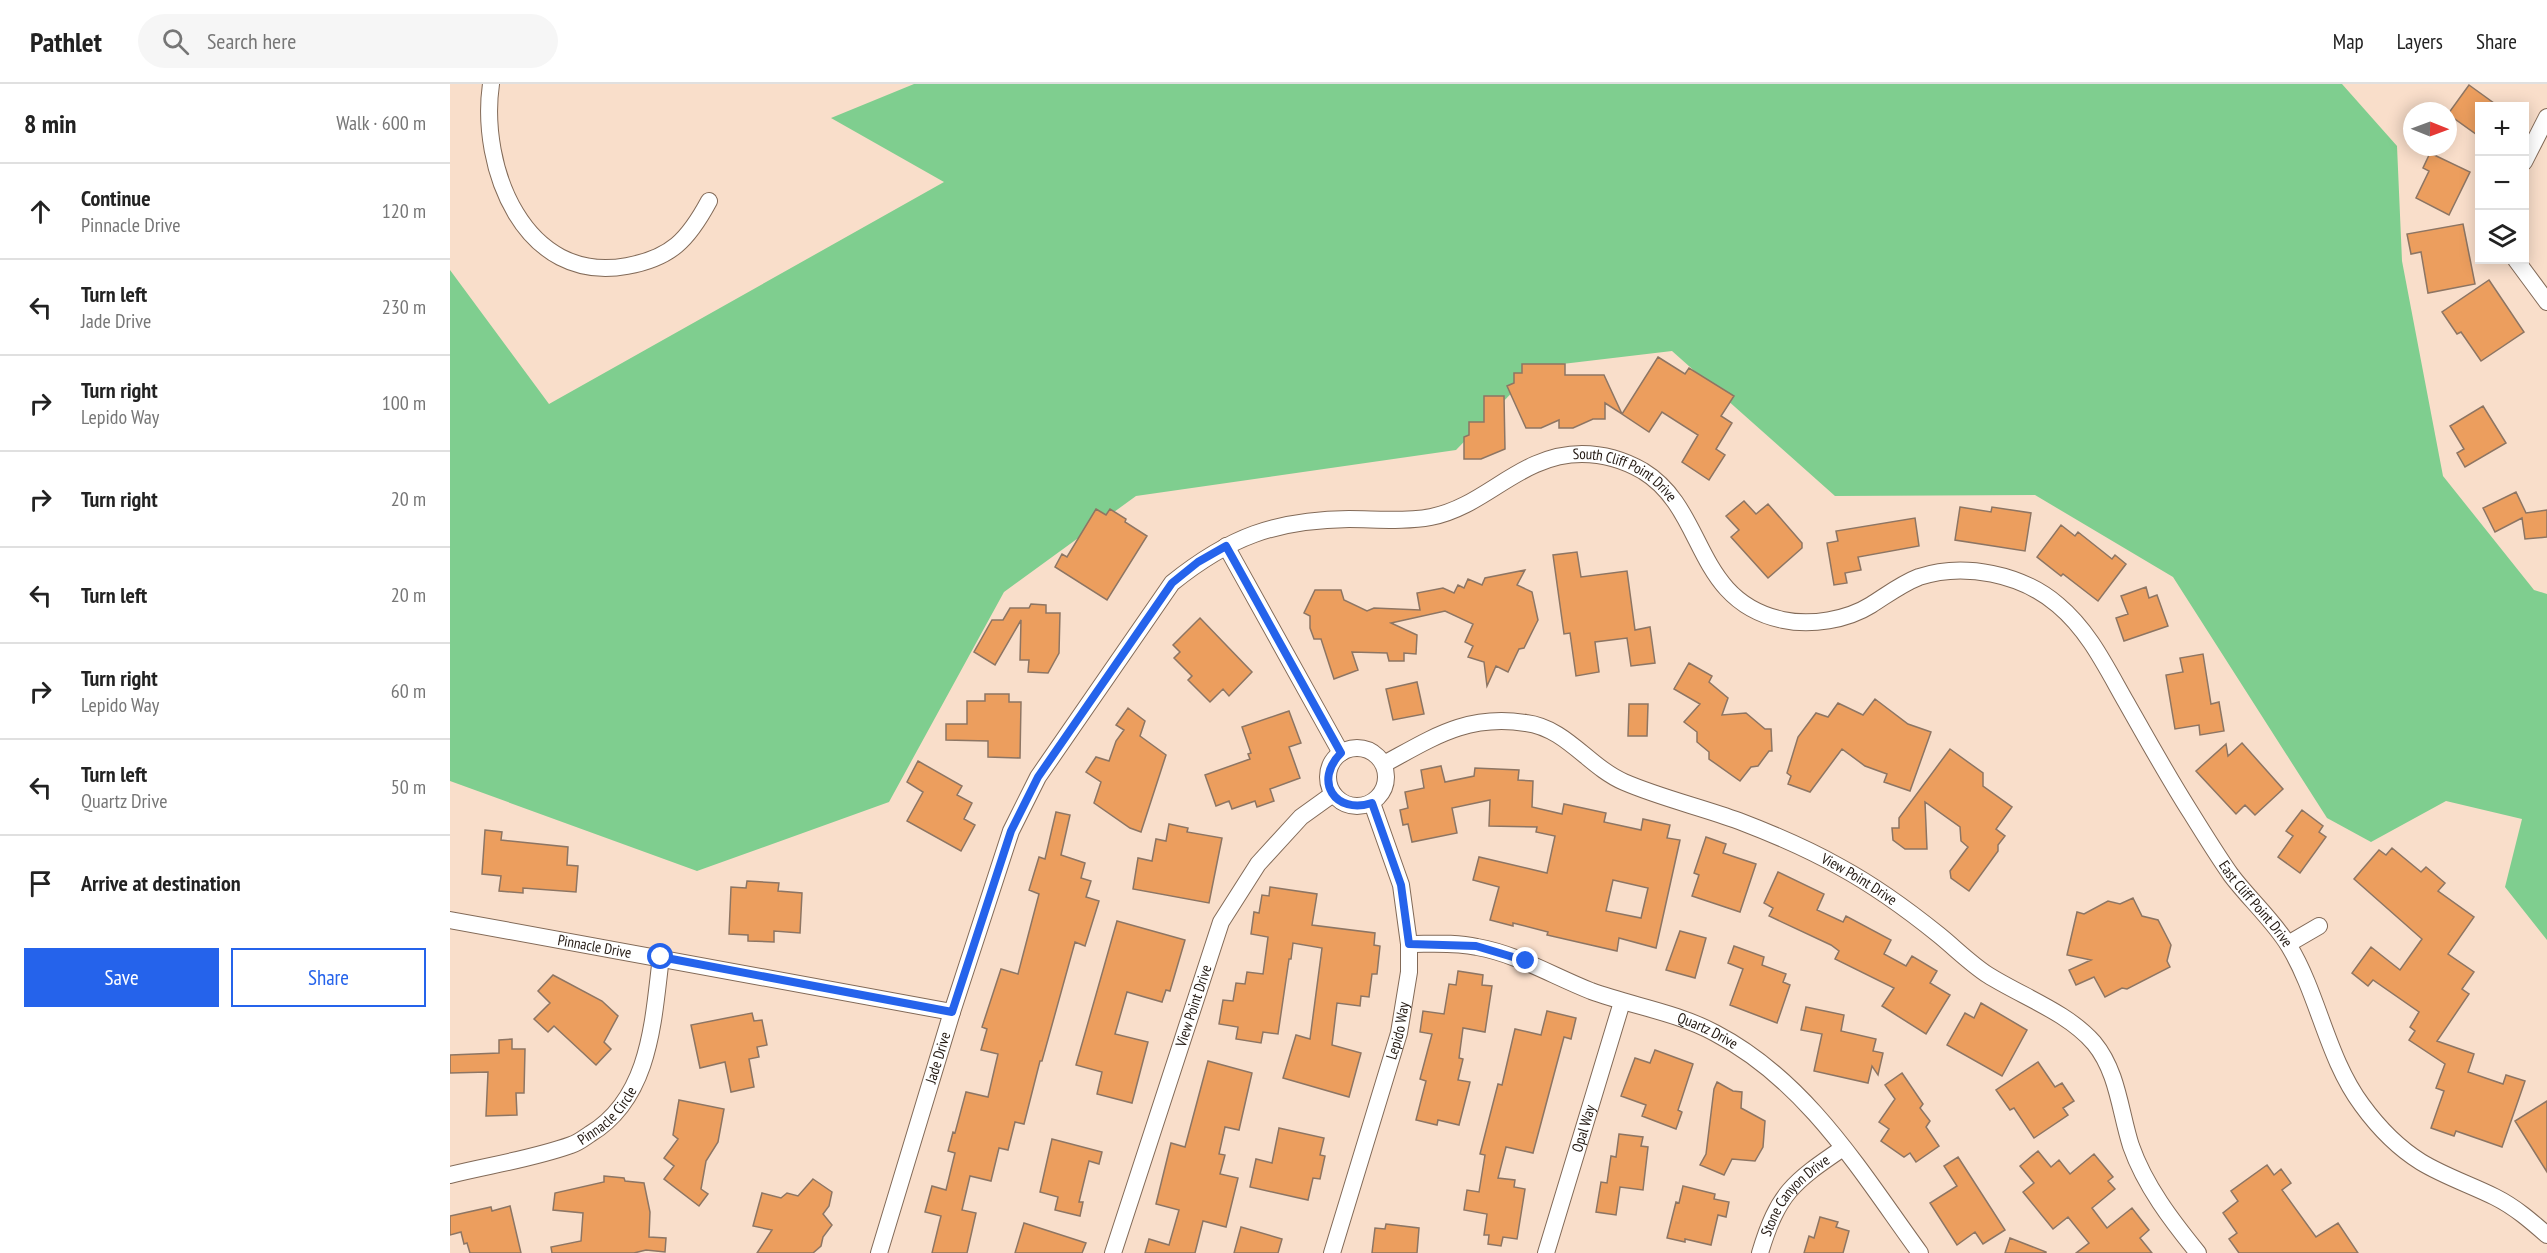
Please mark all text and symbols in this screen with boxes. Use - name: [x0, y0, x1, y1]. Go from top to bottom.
- search box: [138, 14, 558, 68]
- text: Pathlet: [30, 23, 102, 60]
- icon: search: [159, 25, 192, 58]
- text: Search here: [207, 27, 296, 55]
- text: Map: [2333, 28, 2364, 55]
- text: Layers: [2397, 28, 2443, 55]
- text: Share: [2476, 28, 2517, 55]
- north arrow: [2403, 102, 2457, 156]
- map controls: [2475, 102, 2529, 264]
- button: +: [2475, 102, 2529, 156]
- text: 8 min: [24, 107, 77, 140]
- text: Walk · 600 m: [336, 110, 426, 136]
- button: −: [2475, 156, 2529, 210]
- text: Continue: [81, 184, 151, 212]
- icon: ahead: [24, 195, 57, 228]
- text: 120 m: [382, 198, 426, 224]
- button: layers: [2475, 210, 2529, 264]
- text: Pinnacle Drive: [81, 212, 181, 238]
- text: Turn left: [81, 280, 147, 308]
- icon: left: [24, 291, 57, 324]
- text: 230 m: [382, 294, 426, 320]
- text: Jade Drive: [81, 308, 151, 334]
- text: Turn right: [81, 376, 158, 404]
- icon: right: [24, 387, 57, 420]
- text: 100 m: [382, 390, 426, 416]
- text: Lepido Way: [81, 404, 159, 430]
- street label: South Cliff Point Drive: [1572, 444, 1681, 505]
- icon: right: [24, 483, 57, 516]
- text: Turn right: [81, 485, 158, 513]
- text: 20 m: [391, 486, 426, 512]
- icon: left: [24, 579, 57, 612]
- text: Turn left: [81, 581, 147, 609]
- text: 20 m: [391, 582, 426, 608]
- text: Turn right: [81, 664, 158, 692]
- icon: right: [24, 675, 57, 708]
- text: 60 m: [391, 678, 426, 704]
- text: Lepido Way: [81, 692, 159, 718]
- text: Turn left: [81, 760, 147, 788]
- icon: left: [24, 771, 57, 804]
- text: 50 m: [391, 774, 426, 800]
- text: Quartz Drive: [81, 788, 167, 814]
- street label: View Point Drive: [1817, 848, 1901, 909]
- street label: East Cliff Point Drive: [2215, 857, 2297, 950]
- icon: arrive: [24, 867, 57, 900]
- text: Arrive at destination: [81, 869, 241, 897]
- street label: Pinnacle Drive: [556, 930, 633, 962]
- route start: [647, 943, 673, 969]
- route end: [1512, 947, 1538, 973]
- button: Save: [24, 948, 219, 1007]
- button: Share: [231, 948, 426, 1007]
- street label: View Point Drive: [1171, 962, 1215, 1050]
- street label: Lepido Way: [1381, 1000, 1413, 1062]
- street label: Quartz Drive: [1675, 1008, 1742, 1053]
- street label: Jade Drive: [921, 1030, 954, 1087]
- street label: Pinnacle Circle: [574, 1083, 641, 1149]
- street label: Opal Way: [1567, 1102, 1599, 1154]
- street label: Stone Canyon Drive: [1756, 1150, 1833, 1239]

